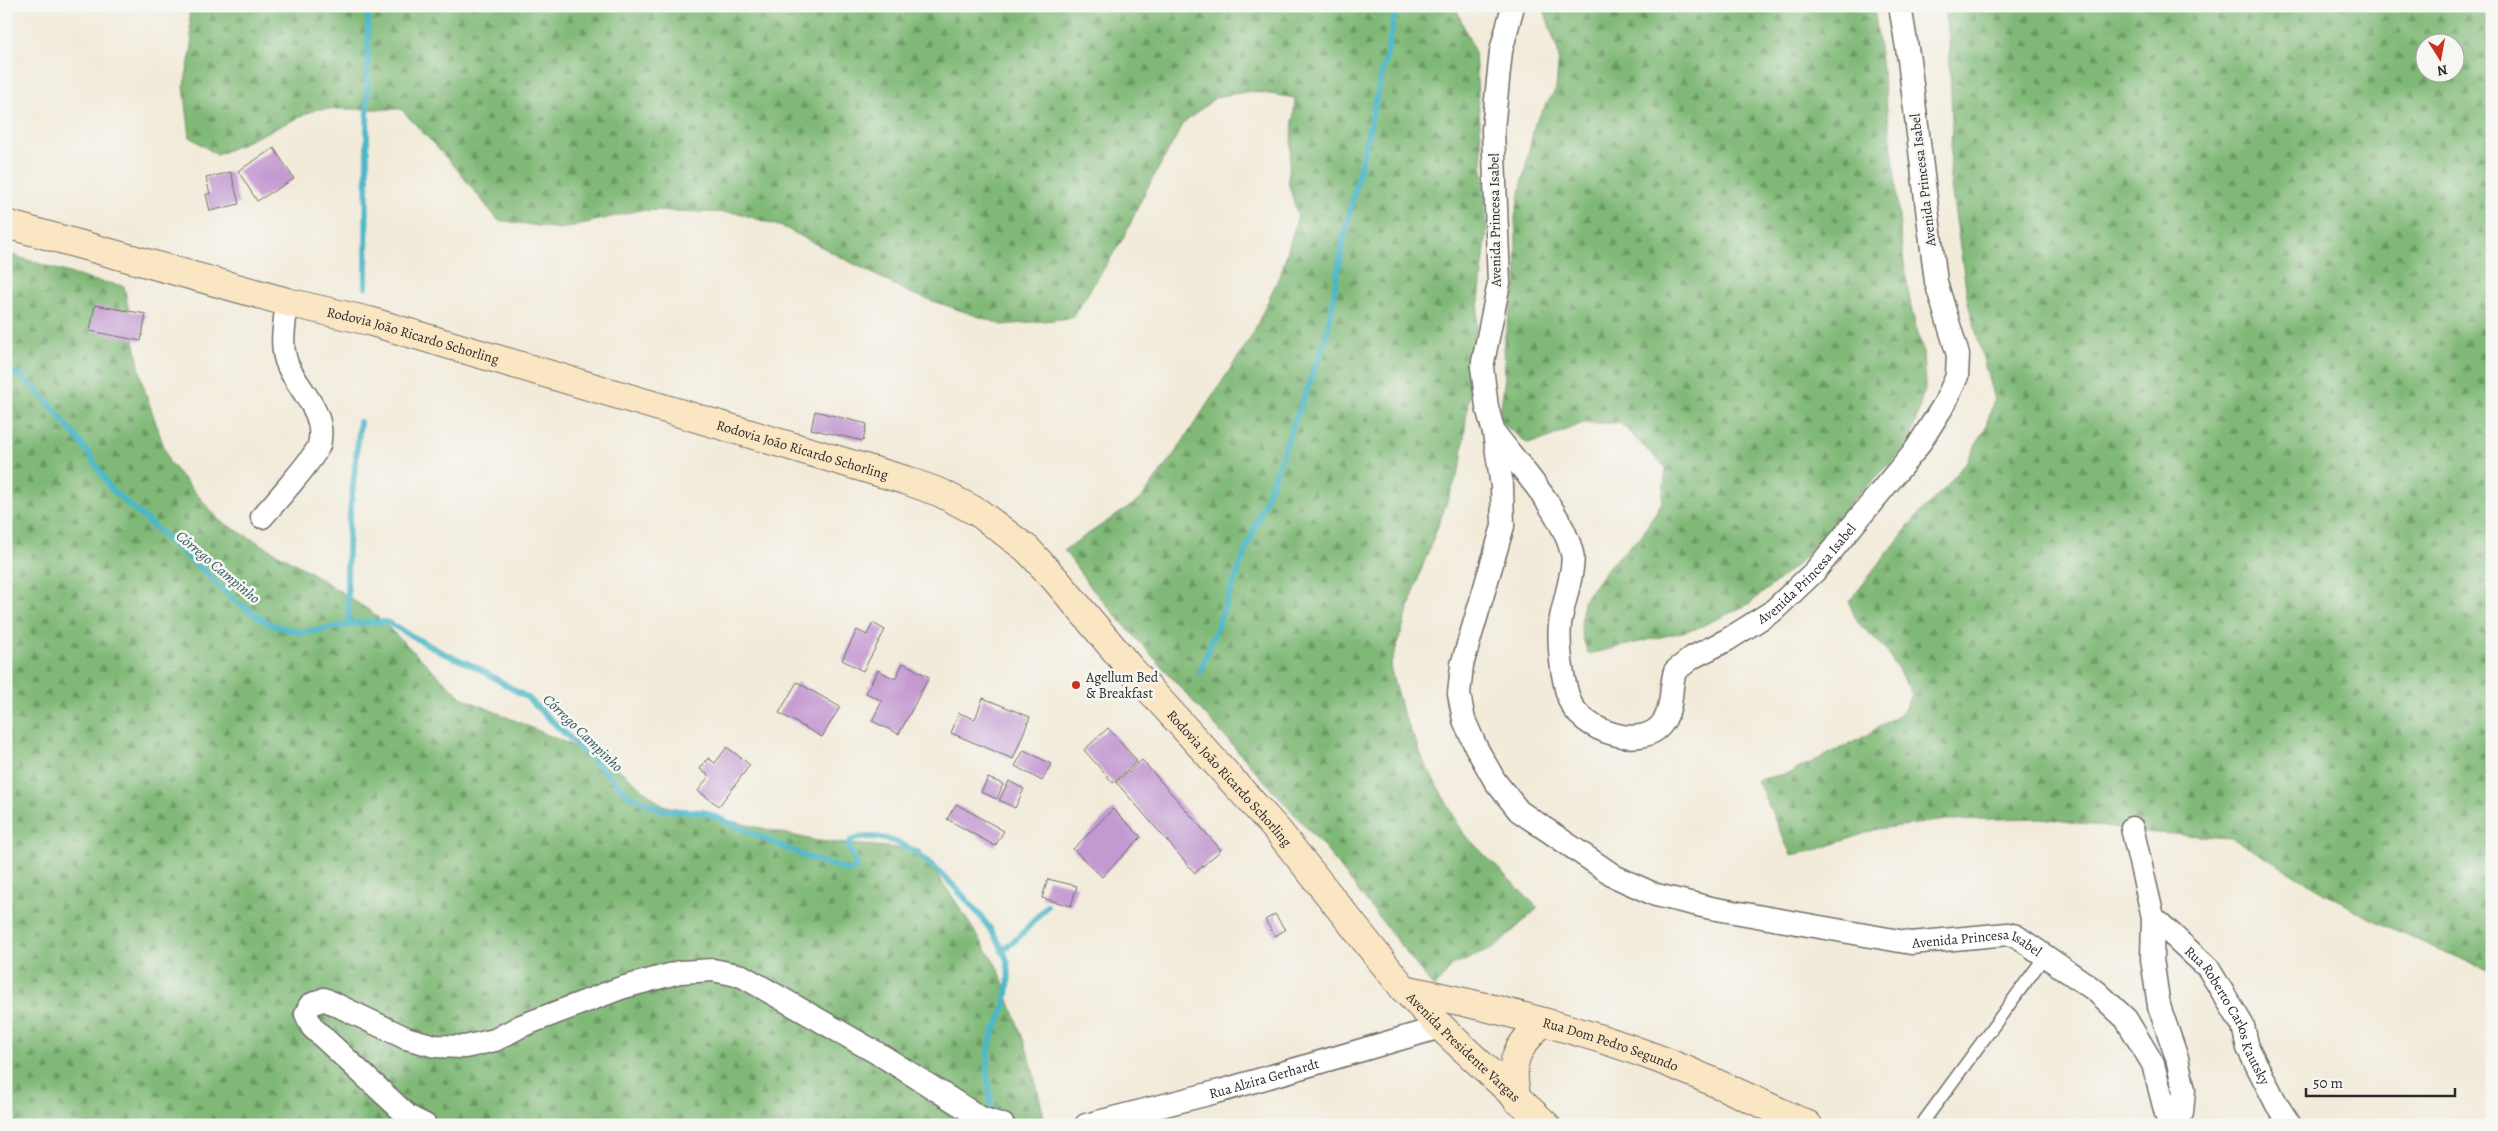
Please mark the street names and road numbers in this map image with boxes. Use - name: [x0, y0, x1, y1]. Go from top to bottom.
- street label: Avenida Princesa Isabel: [1905, 112, 1941, 249]
- street label: Avenida Princesa Isabel: [1484, 152, 1506, 288]
- street label: Rodovia João Ricardo Schorling: [325, 302, 502, 369]
- street label: Rodovia João Ricardo Schorling: [714, 415, 891, 484]
- street label: Avenida Princesa Isabel: [1753, 519, 1860, 629]
- street label: Rodovia João Ricardo Schorling: [1163, 705, 1296, 851]
- street label: Avenida Princesa Isabel: [1910, 924, 2046, 961]
- street label: Rua Roberto Carlos Kautsky: [2181, 942, 2275, 1089]
- street label: Avenida Presidente Vargas: [1402, 987, 1525, 1106]
- street label: Rua Dom Pedro Segundo: [1541, 1013, 1682, 1076]
- street label: Rua Alzira Gerhardt: [1207, 1053, 1321, 1103]

